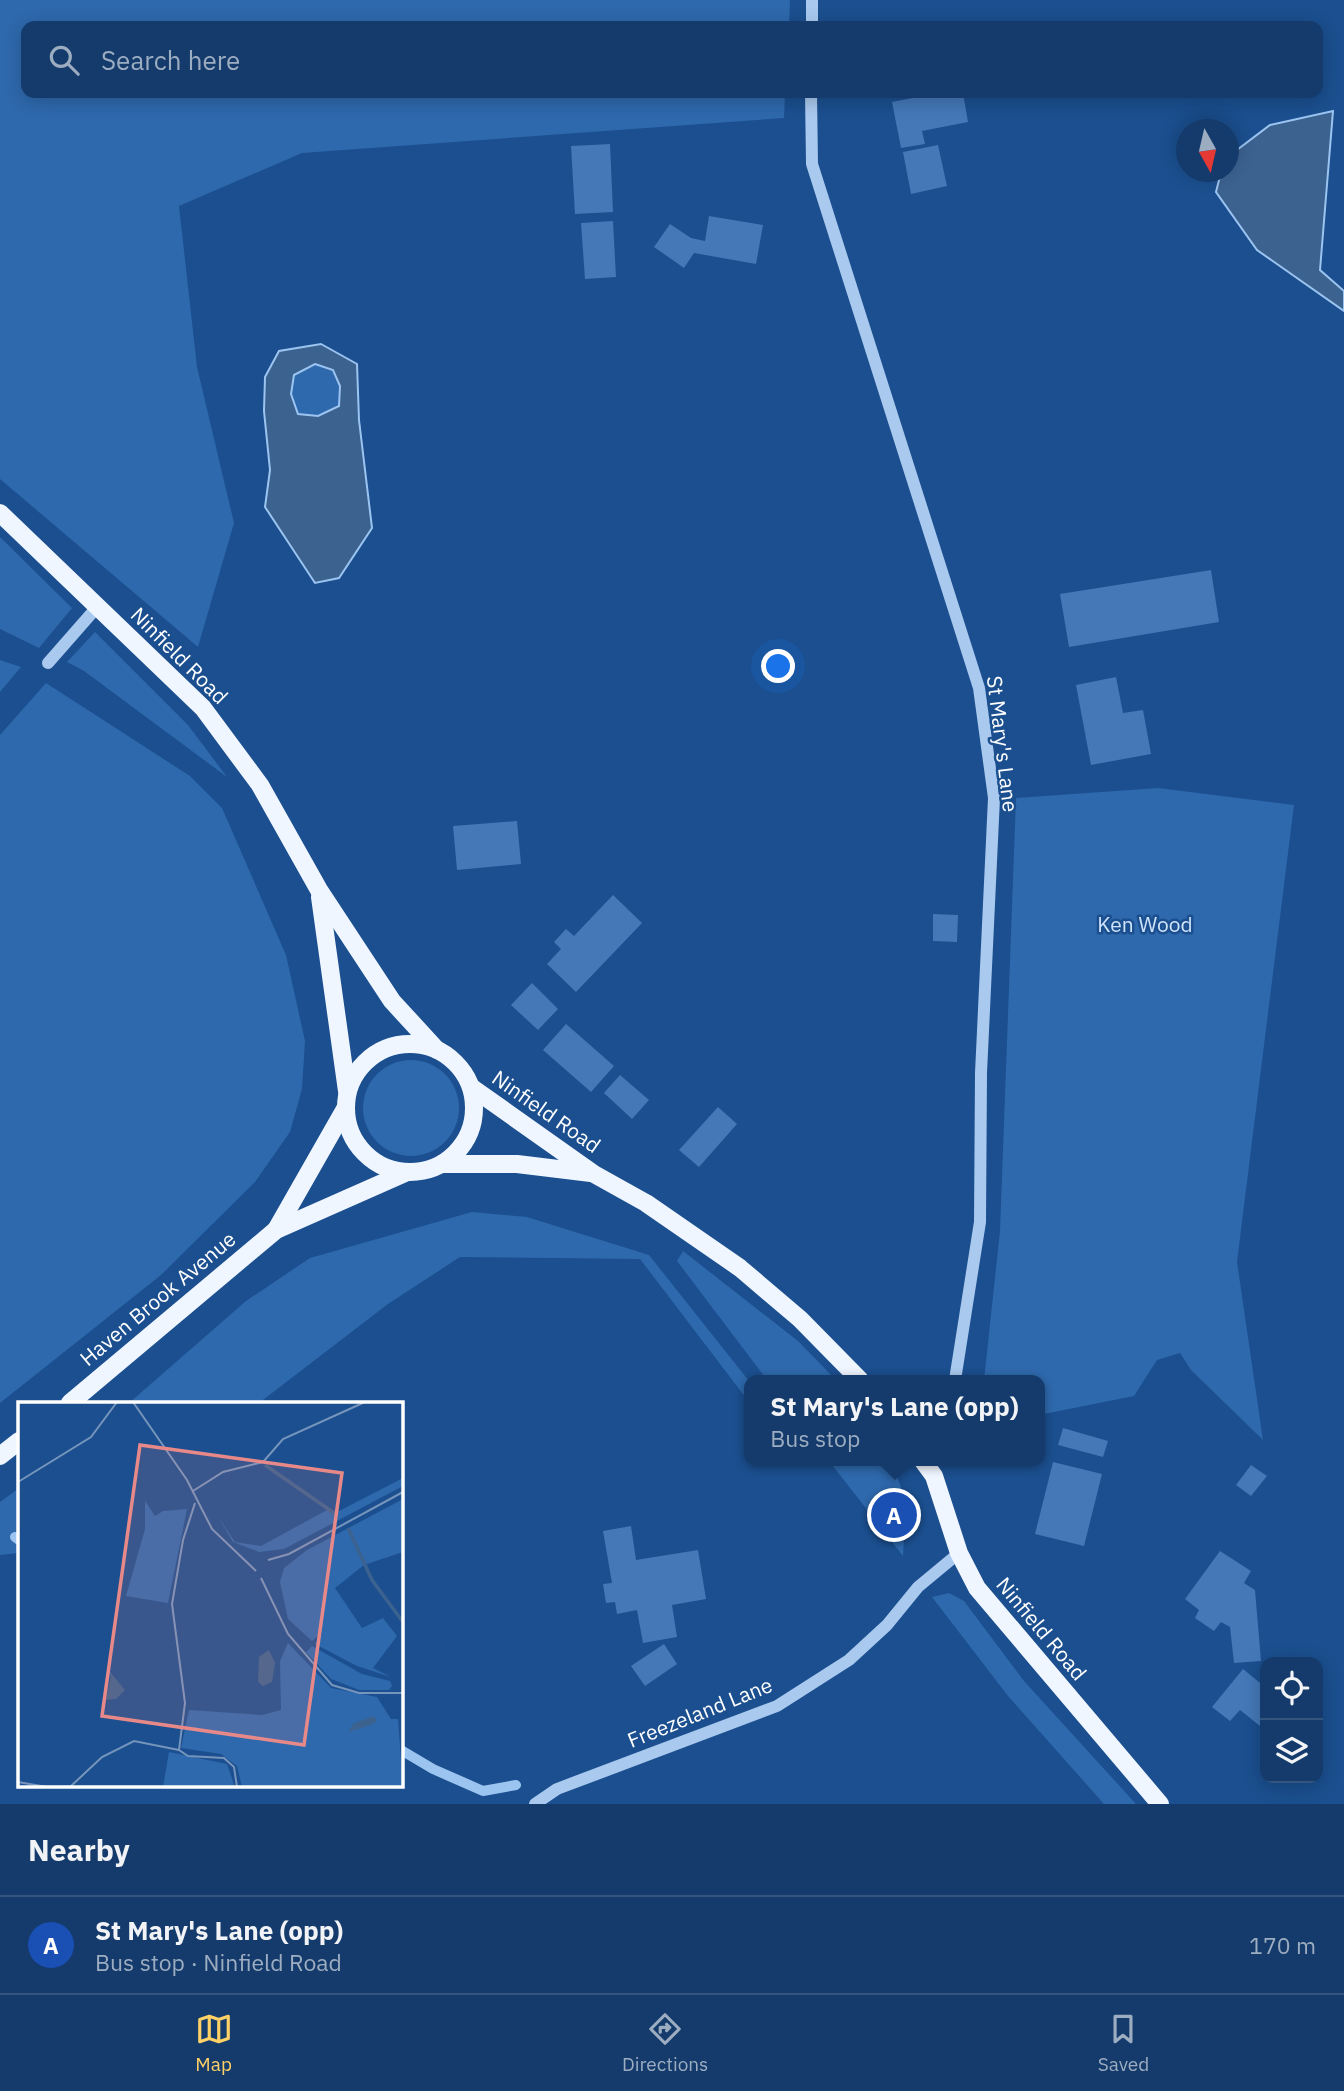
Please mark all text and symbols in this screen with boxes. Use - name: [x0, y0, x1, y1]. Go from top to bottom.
- search box: [21, 21, 1323, 98]
- icon: search: [45, 41, 83, 79]
- text: Search here: [101, 43, 240, 77]
- north arrow: [1176, 119, 1239, 182]
- street label: Ninfield Road: [125, 601, 234, 710]
- your location: [761, 649, 795, 683]
- street label: St Mary's Lane: [981, 674, 1025, 814]
- park label: Ken Wood: [1097, 910, 1193, 938]
- street label: Ninfield Road: [487, 1063, 606, 1159]
- street label: Haven Brook Avenue: [73, 1225, 241, 1372]
- popup: [744, 1375, 1045, 1466]
- text: St Mary's Lane (opp): [770, 1389, 1019, 1423]
- inset map: [18, 1402, 402, 1786]
- text: Bus stop: [770, 1423, 860, 1453]
- pin: A: [871, 1489, 917, 1541]
- street label: Ninfield Road: [990, 1571, 1093, 1686]
- map controls: [1260, 1657, 1323, 1783]
- button: locate: [1260, 1657, 1323, 1720]
- street label: Freezeland Lane: [623, 1670, 776, 1754]
- button: layers: [1260, 1720, 1323, 1783]
- text: Nearby: [28, 1830, 130, 1869]
- text: St Mary's Lane (opp): [95, 1913, 343, 1947]
- text: A: [43, 1930, 59, 1960]
- text: 170 m: [1249, 1930, 1316, 1960]
- text: Bus stop · Ninfield Road: [95, 1947, 342, 1977]
- tab: Map: [195, 2010, 233, 2076]
- tab: Directions: [622, 2010, 708, 2076]
- tab: Saved: [1098, 2010, 1149, 2076]

